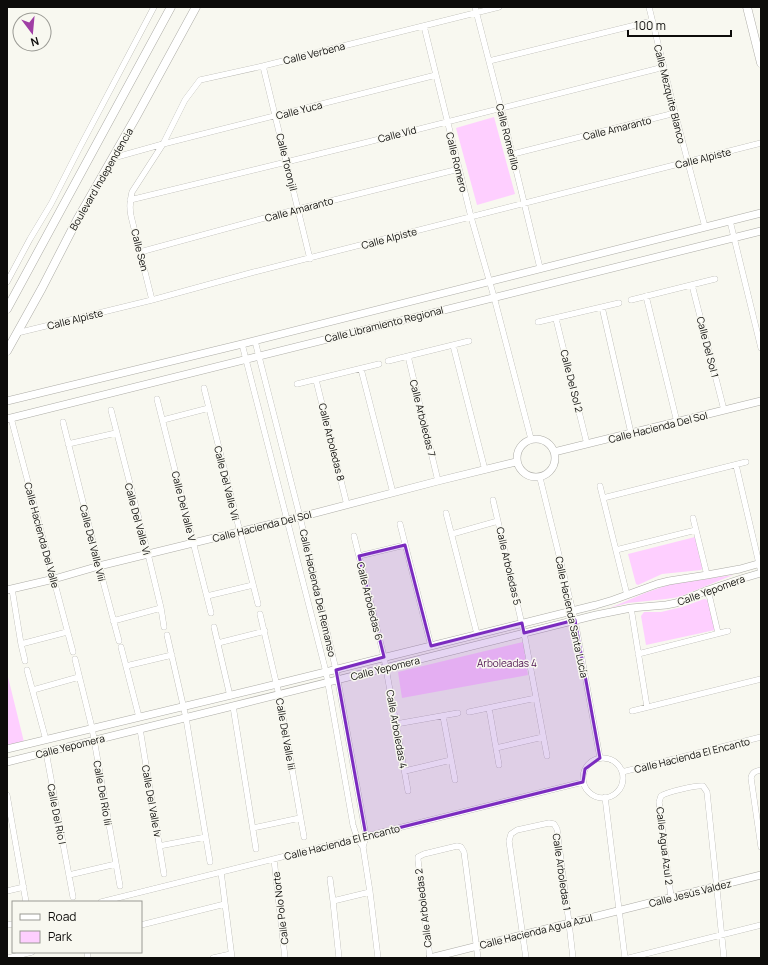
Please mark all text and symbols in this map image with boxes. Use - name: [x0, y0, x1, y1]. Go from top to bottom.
- north arrow: [12, 12, 52, 52]
- scale bar: [628, 12, 731, 38]
- text: 100 m: [634, 17, 666, 34]
- text: N: [29, 34, 41, 50]
- street label: Calle Verbena: [282, 39, 346, 67]
- street label: Calle Mezquite Blanco: [651, 43, 689, 145]
- street label: Calle Yuca: [274, 97, 324, 123]
- street label: Calle Romerillo: [493, 102, 523, 172]
- street label: Calle Amaranto: [581, 113, 653, 143]
- street label: Calle Vid: [376, 122, 418, 146]
- street label: Boulevard Independencia: [66, 125, 136, 233]
- street label: Calle Romero: [443, 131, 471, 193]
- street label: Calle Toronjil: [273, 132, 301, 192]
- street label: Calle Alpiste: [674, 144, 733, 172]
- street label: Calle Amaranto: [263, 193, 335, 225]
- street label: Calle Alpiste: [360, 224, 419, 252]
- street label: Calle Sen: [128, 227, 152, 273]
- street label: Calle Libramiento Regional: [323, 302, 445, 346]
- street label: Calle Alpiste: [46, 305, 105, 333]
- street label: Calle Del Sol 1: [694, 315, 722, 379]
- street label: Calle Del Sol 2: [557, 348, 587, 414]
- street label: Calle Arboledas 7: [407, 378, 439, 458]
- street label: Calle Arboledas 8: [316, 402, 348, 483]
- street label: Calle Hacienda Del Sol: [607, 408, 709, 446]
- street label: Calle Del Valle Vii: [211, 444, 243, 522]
- street label: Calle Del Valle V: [169, 469, 199, 543]
- street label: Calle Hacienda Del Valle: [21, 481, 63, 590]
- street label: Calle Del Valle Vi: [122, 481, 154, 557]
- street label: Calle Del Valle Viii: [77, 503, 109, 583]
- street label: Calle Hacienda Del Sol: [211, 507, 313, 545]
- street label: Calle Arboledas 5: [493, 526, 525, 607]
- street label: Calle Hacienda Del Remanso: [297, 528, 340, 658]
- street label: Calle Hacienda Santa Lucía: [552, 555, 592, 679]
- street label: Calle Arboledas 6: [354, 560, 386, 642]
- street label: Calle Yepomera: [675, 571, 747, 609]
- street label: Calle Yepomera: [349, 653, 421, 683]
- park label: Arboleadas 4: [477, 656, 537, 670]
- street label: Calle Arboledas 4: [383, 688, 411, 770]
- street label: Calle Del Valle Iii: [273, 697, 299, 771]
- street label: Calle Yepomera: [34, 731, 106, 761]
- street label: Calle Hacienda El Encanto: [633, 734, 751, 776]
- street label: Calle Del Río Iii: [90, 759, 116, 827]
- street label: Calle Del Valle Iv: [139, 764, 165, 838]
- street label: Calle Del Río I: [44, 783, 70, 845]
- street label: Calle Agua Azul 2: [653, 806, 677, 886]
- street label: Calle Hacienda El Encanto: [283, 821, 401, 863]
- street label: Calle Arboledas 1: [550, 832, 574, 912]
- street label: Calle Arboledas 2: [411, 867, 435, 948]
- street label: Calle Polo Norte: [269, 871, 291, 945]
- street label: Calle Jesús Valdez: [647, 876, 733, 910]
- legend: [12, 901, 142, 953]
- text: Road: [48, 908, 76, 925]
- street label: Calle Hacienda Agua Azul: [478, 910, 594, 952]
- text: Park: [48, 928, 73, 945]

